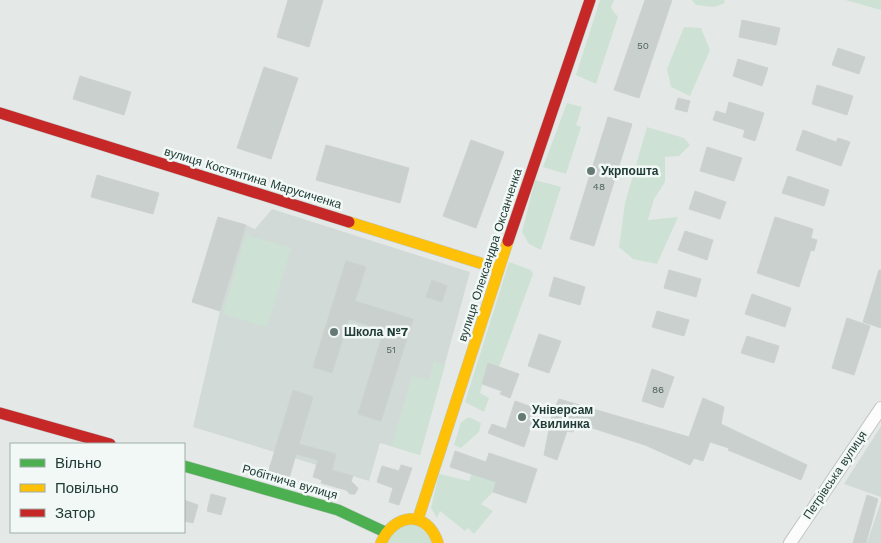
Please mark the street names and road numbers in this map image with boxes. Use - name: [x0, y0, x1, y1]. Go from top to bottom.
- street label: вулиця Костянтина Марусиченка: [163, 144, 344, 212]
- street label: вулиця Олександра Оксанченка: [455, 167, 525, 343]
- street label: Петрівська вулиця: [800, 428, 870, 522]
- street label: Робітнича вулиця: [241, 462, 339, 502]

